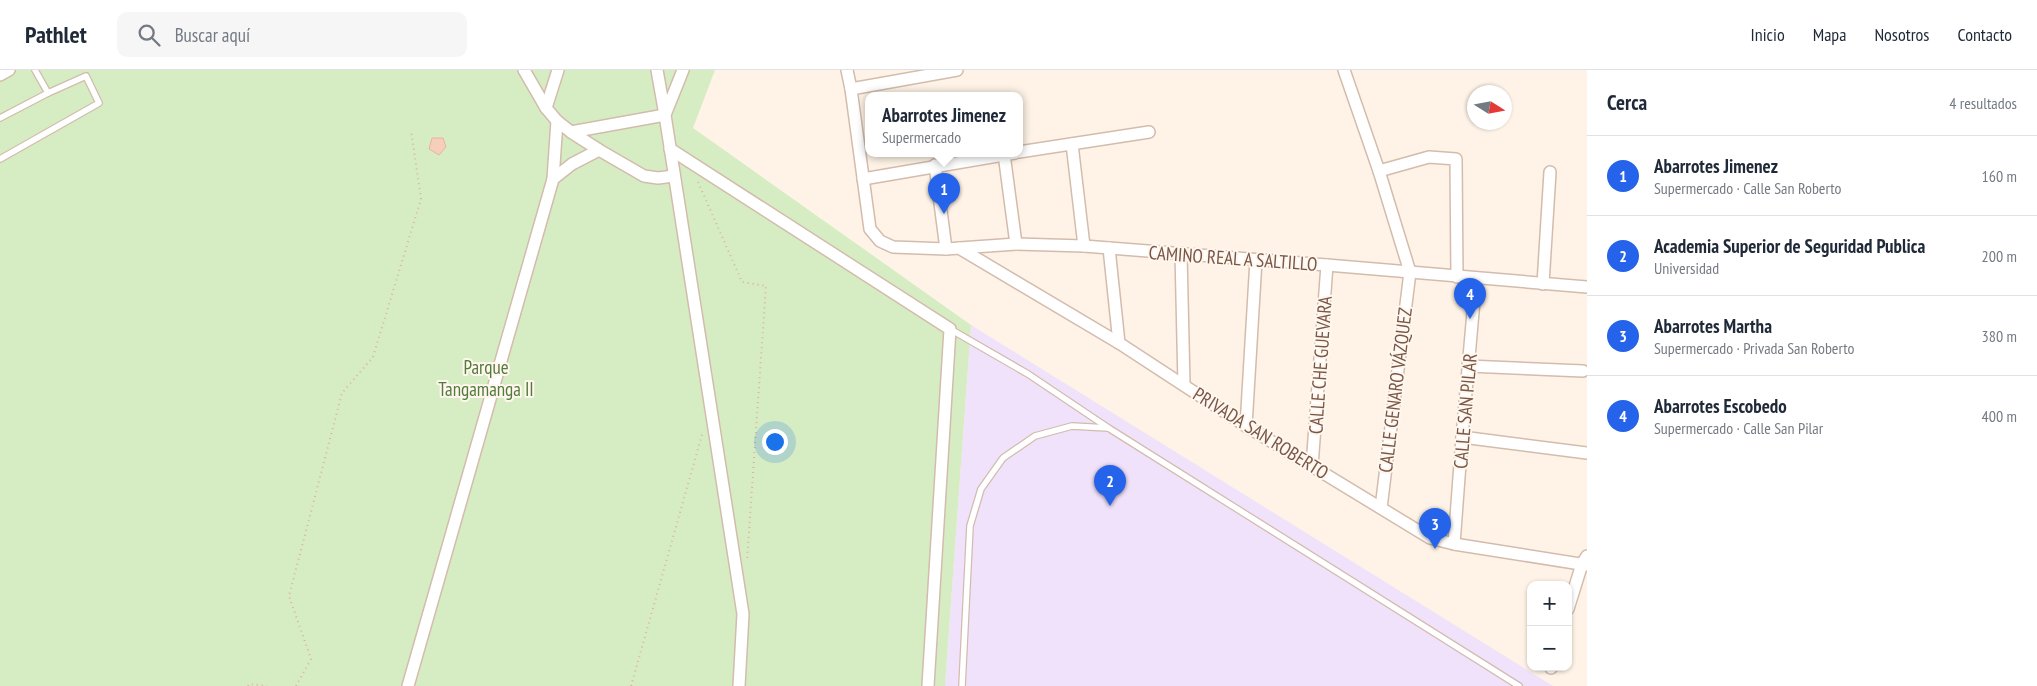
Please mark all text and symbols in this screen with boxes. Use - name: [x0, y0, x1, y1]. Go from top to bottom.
- search box: [117, 12, 467, 57]
- text: Pathlet: [25, 19, 87, 50]
- icon: search: [135, 21, 163, 49]
- text: Buscar aquí: [175, 23, 250, 47]
- text: Inicio: [1751, 23, 1785, 46]
- text: Mapa: [1813, 23, 1846, 46]
- text: Nosotros: [1874, 23, 1929, 46]
- text: Contacto: [1957, 23, 2012, 46]
- north arrow: [1467, 85, 1512, 130]
- text: Cerca: [1607, 89, 1647, 116]
- popup: [865, 92, 1023, 157]
- text: 4 resultados: [1949, 93, 2017, 113]
- text: Abarrotes Jimenez: [882, 103, 1006, 127]
- text: Supermercado: [882, 127, 961, 147]
- text: Abarrotes Jimenez: [1654, 154, 1778, 178]
- text: 1: [1619, 166, 1627, 186]
- text: 160 m: [1982, 166, 2017, 186]
- pin: 1: [928, 173, 960, 214]
- text: Supermercado · Calle San Roberto: [1654, 178, 1841, 198]
- text: Academia Superior de Seguridad Publica: [1654, 234, 1925, 258]
- street label: CAMINO REAL A SALTILLO: [1148, 240, 1318, 276]
- text: 2: [1619, 246, 1627, 266]
- text: 200 m: [1982, 246, 2017, 266]
- text: Universidad: [1654, 258, 1719, 278]
- pin: 4: [1454, 278, 1486, 319]
- street label: CALLE CHE GUEVARA: [1303, 295, 1337, 435]
- street label: CALLE GENARO VÁZQUEZ: [1373, 306, 1417, 474]
- text: Abarrotes Martha: [1654, 314, 1772, 338]
- text: 3: [1619, 326, 1627, 346]
- text: 380 m: [1982, 326, 2017, 346]
- text: Supermercado · Privada San Roberto: [1654, 338, 1854, 358]
- street label: CALLE SAN PILAR: [1448, 352, 1482, 470]
- park label: Parque Tangamanga II: [438, 355, 534, 401]
- street label: PRIVADA SAN ROBERTO: [1189, 382, 1333, 484]
- text: Abarrotes Escobedo: [1654, 394, 1787, 418]
- text: 4: [1619, 406, 1627, 426]
- text: 400 m: [1982, 406, 2017, 426]
- text: Supermercado · Calle San Pilar: [1654, 418, 1823, 438]
- your location: [762, 429, 788, 455]
- pin: 2: [1094, 465, 1126, 506]
- pin: 3: [1419, 508, 1451, 549]
- map controls: [1527, 581, 1572, 671]
- button: +: [1527, 581, 1572, 626]
- button: −: [1527, 626, 1572, 671]

